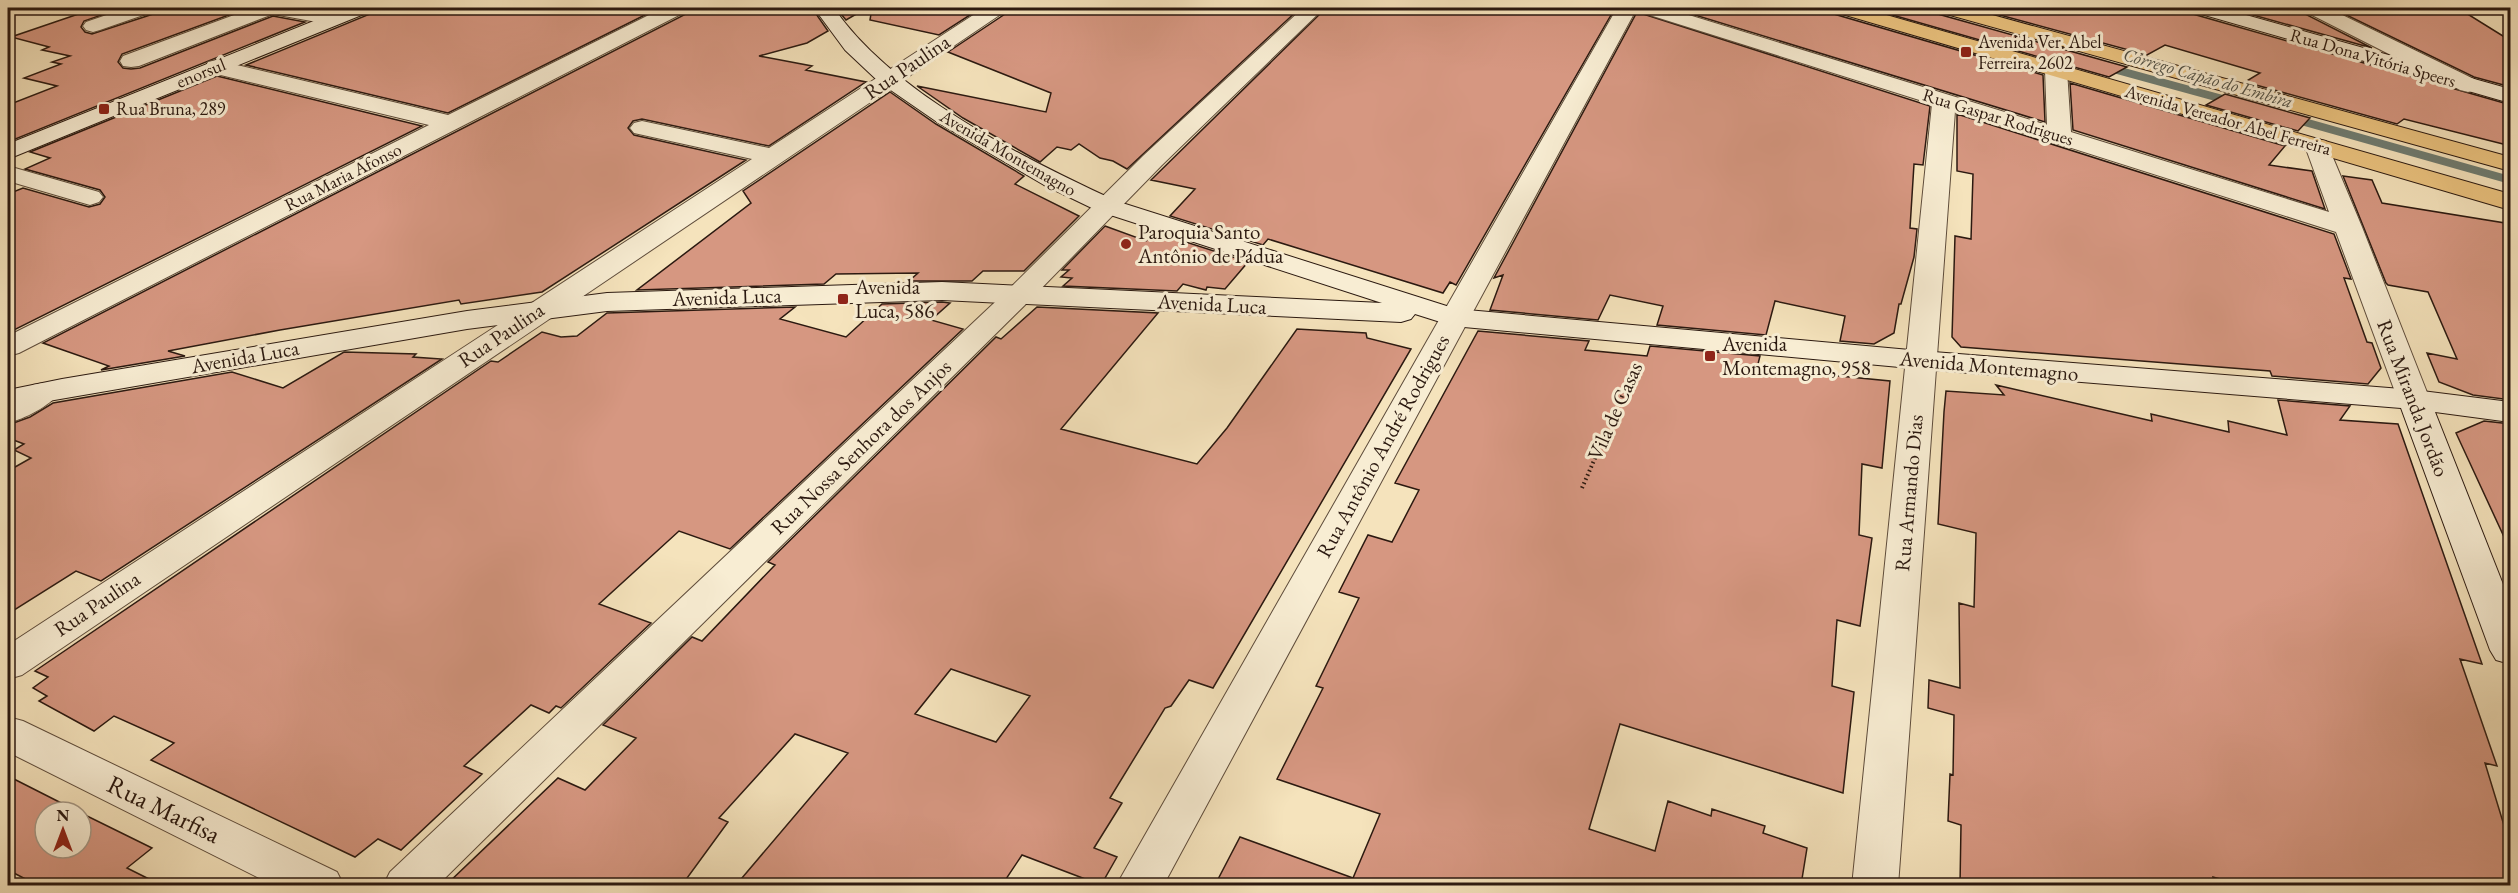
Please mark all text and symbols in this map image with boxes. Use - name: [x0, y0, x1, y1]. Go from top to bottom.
- street label: Rua Dona Vitória Speers: [2288, 23, 2459, 92]
- street label: Rua Paulina: [858, 28, 956, 105]
- place label: Avenida Ver. Abel Ferreira, 2602: [1977, 30, 2102, 74]
- water label: Córrego Capão do Embira: [2121, 42, 2295, 114]
- marker: Avenida Ver. Abel Ferreira, 2602: [1959, 45, 1973, 59]
- street label: enorsul: [173, 52, 229, 93]
- street label: Avenida Vereador Abel Ferreira: [2121, 79, 2335, 160]
- street label: Rua Gaspar Rodrigues: [1920, 83, 2076, 150]
- place label: Rua Bruna, 289: [116, 97, 226, 120]
- marker: Rua Bruna, 289: [97, 102, 111, 116]
- street label: Avenida Montemagno: [935, 104, 1081, 201]
- street label: Rua Maria Afonso: [280, 137, 405, 216]
- place label: Paroquia Santo Antônio de Pádua: [1137, 218, 1284, 269]
- marker: Paroquia Santo Antônio de Pádua: [1119, 237, 1133, 251]
- place label: Avenida Luca, 586: [854, 273, 934, 324]
- street label: Avenida Luca: [671, 281, 783, 312]
- street label: Avenida Luca: [1156, 287, 1268, 320]
- marker: Avenida Luca, 586: [836, 292, 850, 306]
- street label: Rua Paulina: [452, 296, 550, 373]
- street label: Rua Miranda Jordão: [2371, 315, 2456, 480]
- street label: Rua Antônio André Rodrigues: [1310, 329, 1455, 562]
- place label: Avenida Montemagno, 958: [1721, 330, 1871, 381]
- street label: Avenida Luca: [188, 334, 302, 379]
- street label: Avenida Montemagno: [1897, 344, 2080, 387]
- marker: Avenida Montemagno, 958: [1703, 349, 1717, 363]
- street label: Rua Nossa Senhora dos Anjos: [765, 353, 957, 540]
- street label: Vila de Casas: [1581, 357, 1648, 464]
- street label: Rua Armando Dias: [1888, 413, 1929, 573]
- street label: Rua Paulina: [48, 565, 146, 642]
- street label: Rua Marfisa: [102, 767, 227, 851]
- north arrow: [33, 800, 93, 860]
- text: N: [57, 805, 70, 826]

